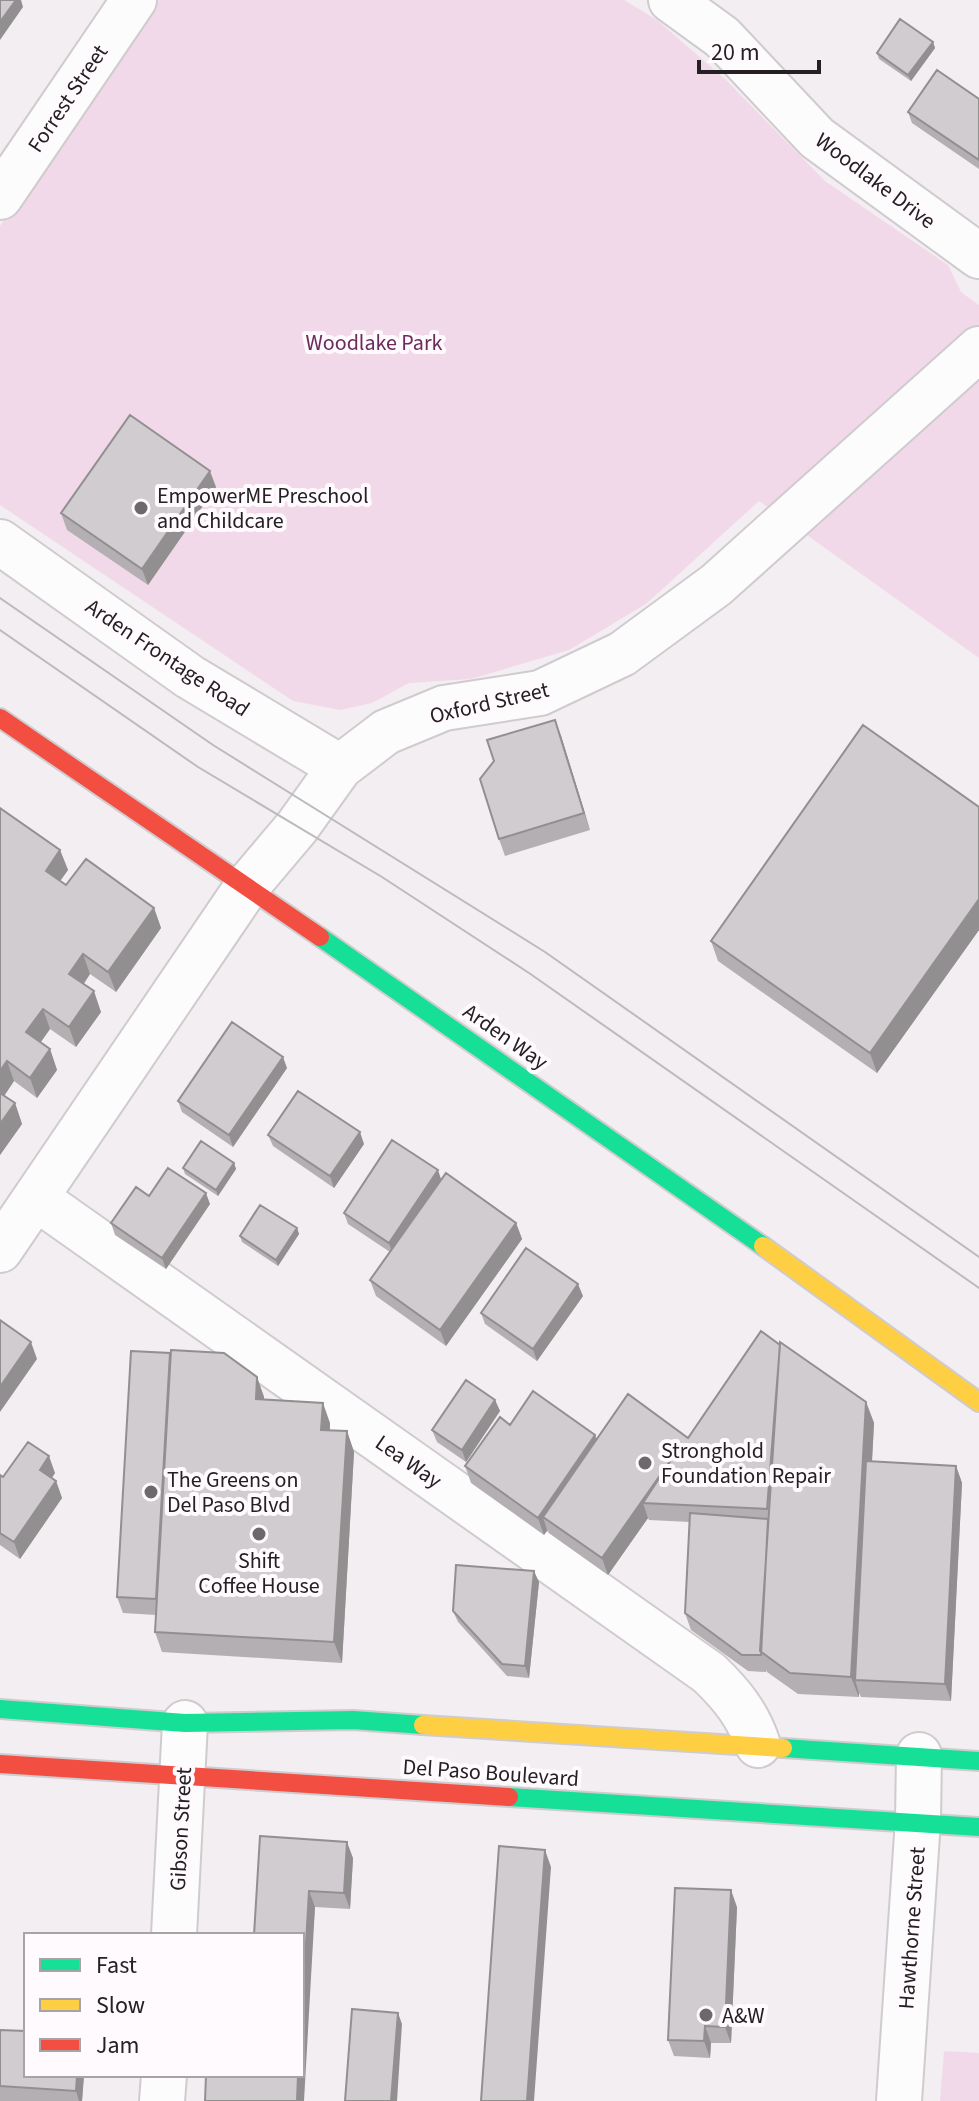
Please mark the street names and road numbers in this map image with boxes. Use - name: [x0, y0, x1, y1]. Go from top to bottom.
- street label: Forrest Street: [20, 38, 116, 159]
- street label: Woodlake Drive: [808, 125, 942, 237]
- street label: Arden Frontage Road: [79, 591, 256, 725]
- street label: Oxford Street: [426, 674, 553, 732]
- street label: Arden Way: [456, 996, 555, 1078]
- street label: Lea Way: [369, 1427, 449, 1497]
- street label: Del Paso Boulevard: [402, 1751, 580, 1795]
- street label: Gibson Street: [162, 1766, 200, 1892]
- street label: Hawthorne Street: [890, 1845, 934, 2010]

